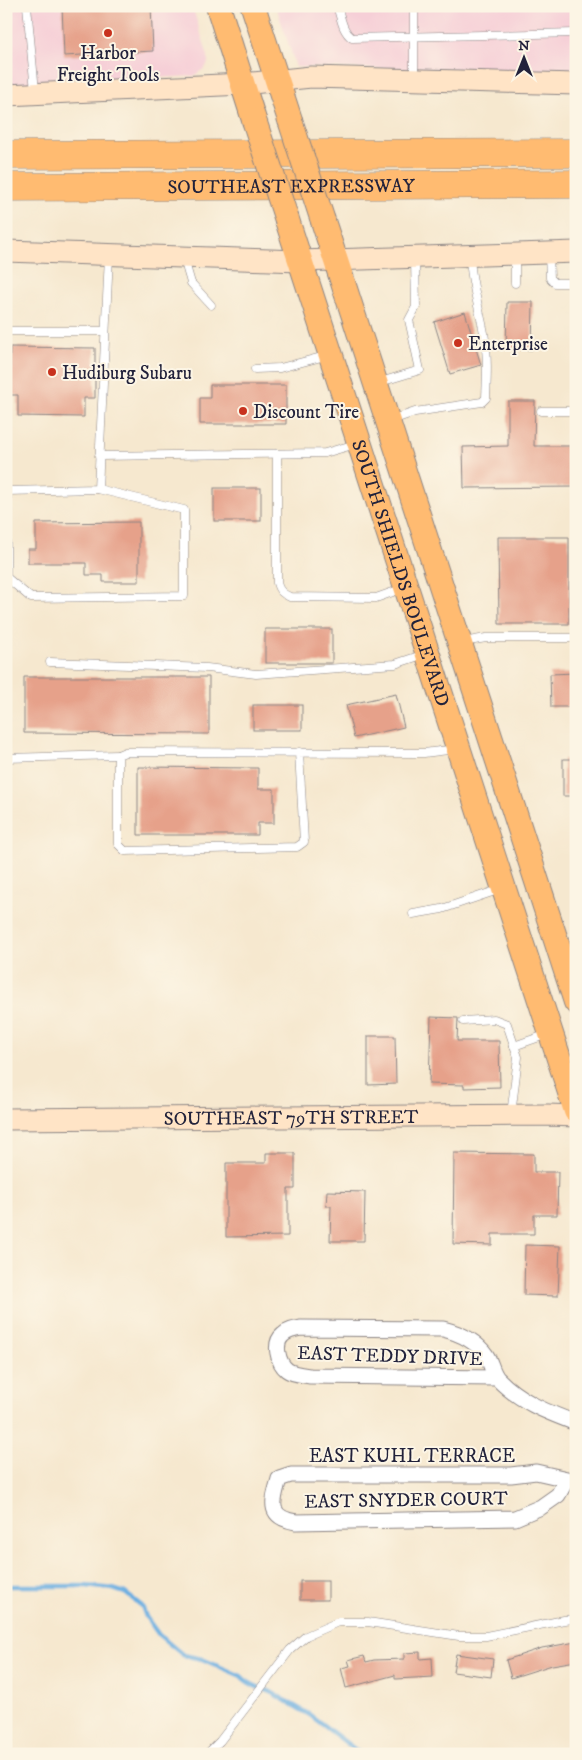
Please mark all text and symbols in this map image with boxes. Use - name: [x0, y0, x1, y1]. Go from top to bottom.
- marker: Harbor Freight Tools: [102, 27, 114, 39]
- north arrow: [500, 32, 550, 82]
- text: N: [518, 37, 530, 55]
- place label: Harbor Freight Tools: [57, 42, 159, 87]
- street label: SOUTHEAST EXPRESSWAY: [167, 175, 416, 199]
- place label: Enterprise: [468, 333, 548, 356]
- marker: Enterprise: [452, 337, 464, 349]
- place label: Hudiburg Subaru: [62, 362, 192, 385]
- marker: Hudiburg Subaru: [46, 366, 58, 378]
- place label: Discount Tire: [253, 401, 359, 424]
- marker: Discount Tire: [237, 405, 249, 417]
- street label: SOUTH SHIELDS BOULEVARD: [346, 437, 454, 710]
- street label: SOUTHEAST 79TH STREET: [164, 1106, 419, 1131]
- street label: EAST TEDDY DRIVE: [297, 1342, 483, 1371]
- street label: EAST KUHL TERRACE: [309, 1445, 515, 1468]
- street label: EAST SNYDER COURT: [304, 1487, 509, 1514]

